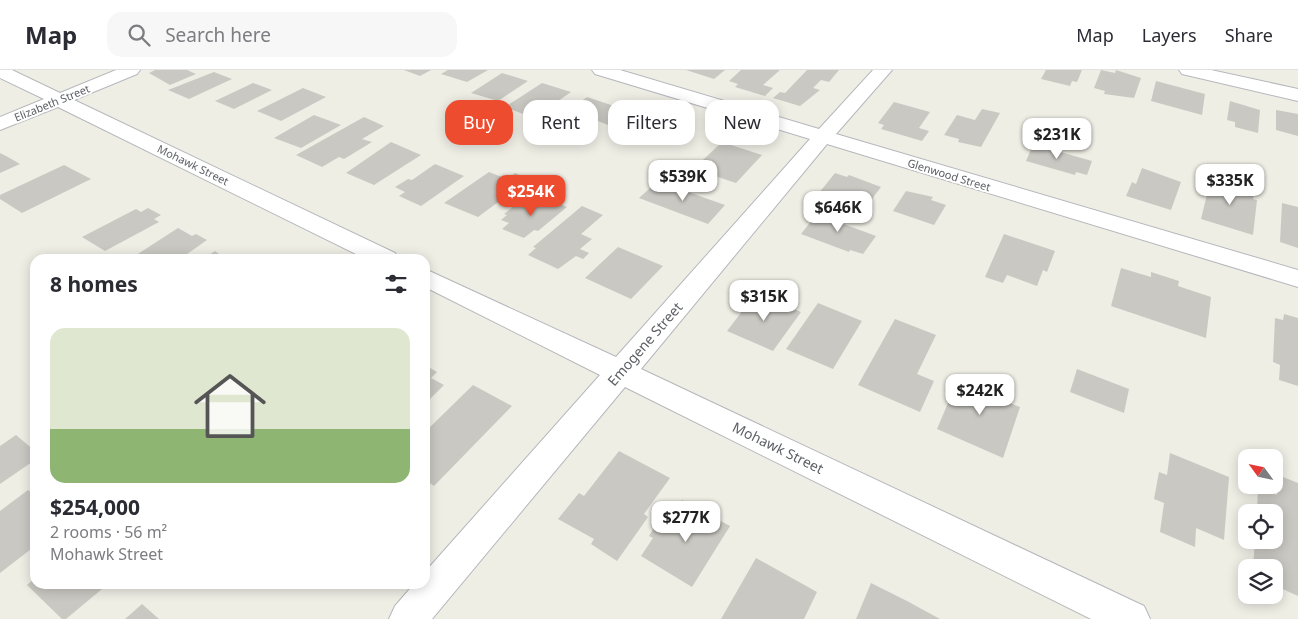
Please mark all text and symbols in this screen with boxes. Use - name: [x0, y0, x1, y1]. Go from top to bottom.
- search box: [107, 12, 457, 57]
- text: Map: [25, 18, 77, 51]
- icon: search: [125, 21, 153, 49]
- text: Search here: [165, 22, 271, 48]
- text: Map: [1076, 23, 1114, 47]
- text: Layers: [1142, 23, 1197, 47]
- text: Share: [1225, 23, 1273, 47]
- street label: Elizabeth Street: [12, 81, 92, 125]
- chip: Buy: [445, 100, 513, 145]
- chip: Rent: [523, 100, 598, 145]
- chip: Filters: [608, 100, 695, 145]
- chip: New: [705, 100, 779, 145]
- pin: $231K: [1022, 118, 1092, 160]
- text: $231K: [1033, 123, 1081, 145]
- street label: Mohawk Street: [155, 141, 231, 188]
- street label: Glenwood Street: [906, 155, 993, 194]
- pin: $539K: [648, 160, 718, 202]
- pin: $335K: [1195, 164, 1265, 206]
- text: $539K: [659, 165, 707, 187]
- text: $335K: [1206, 169, 1254, 191]
- pin: $254K: [496, 174, 566, 217]
- text: $254K: [507, 180, 555, 202]
- pin: $646K: [803, 190, 873, 233]
- text: $646K: [814, 196, 862, 218]
- text: 8 homes: [50, 270, 138, 298]
- icon: filters: [382, 270, 410, 298]
- pin: $315K: [729, 280, 799, 322]
- text: $315K: [740, 285, 788, 307]
- street label: Emogene Street: [603, 298, 686, 390]
- icon: home: [185, 361, 275, 451]
- pin: $242K: [945, 374, 1015, 416]
- text: $242K: [956, 379, 1004, 401]
- street label: Mohawk Street: [730, 417, 827, 478]
- north arrow: [1238, 449, 1282, 494]
- map controls: [1238, 449, 1283, 604]
- text: $254,000: [50, 493, 140, 521]
- pin: $277K: [651, 500, 721, 543]
- button: locate: [1238, 504, 1283, 549]
- text: $277K: [662, 506, 710, 528]
- text: 2 rooms · 56 m²: [50, 521, 167, 543]
- text: Mohawk Street: [50, 543, 163, 565]
- button: layers: [1238, 559, 1283, 604]

